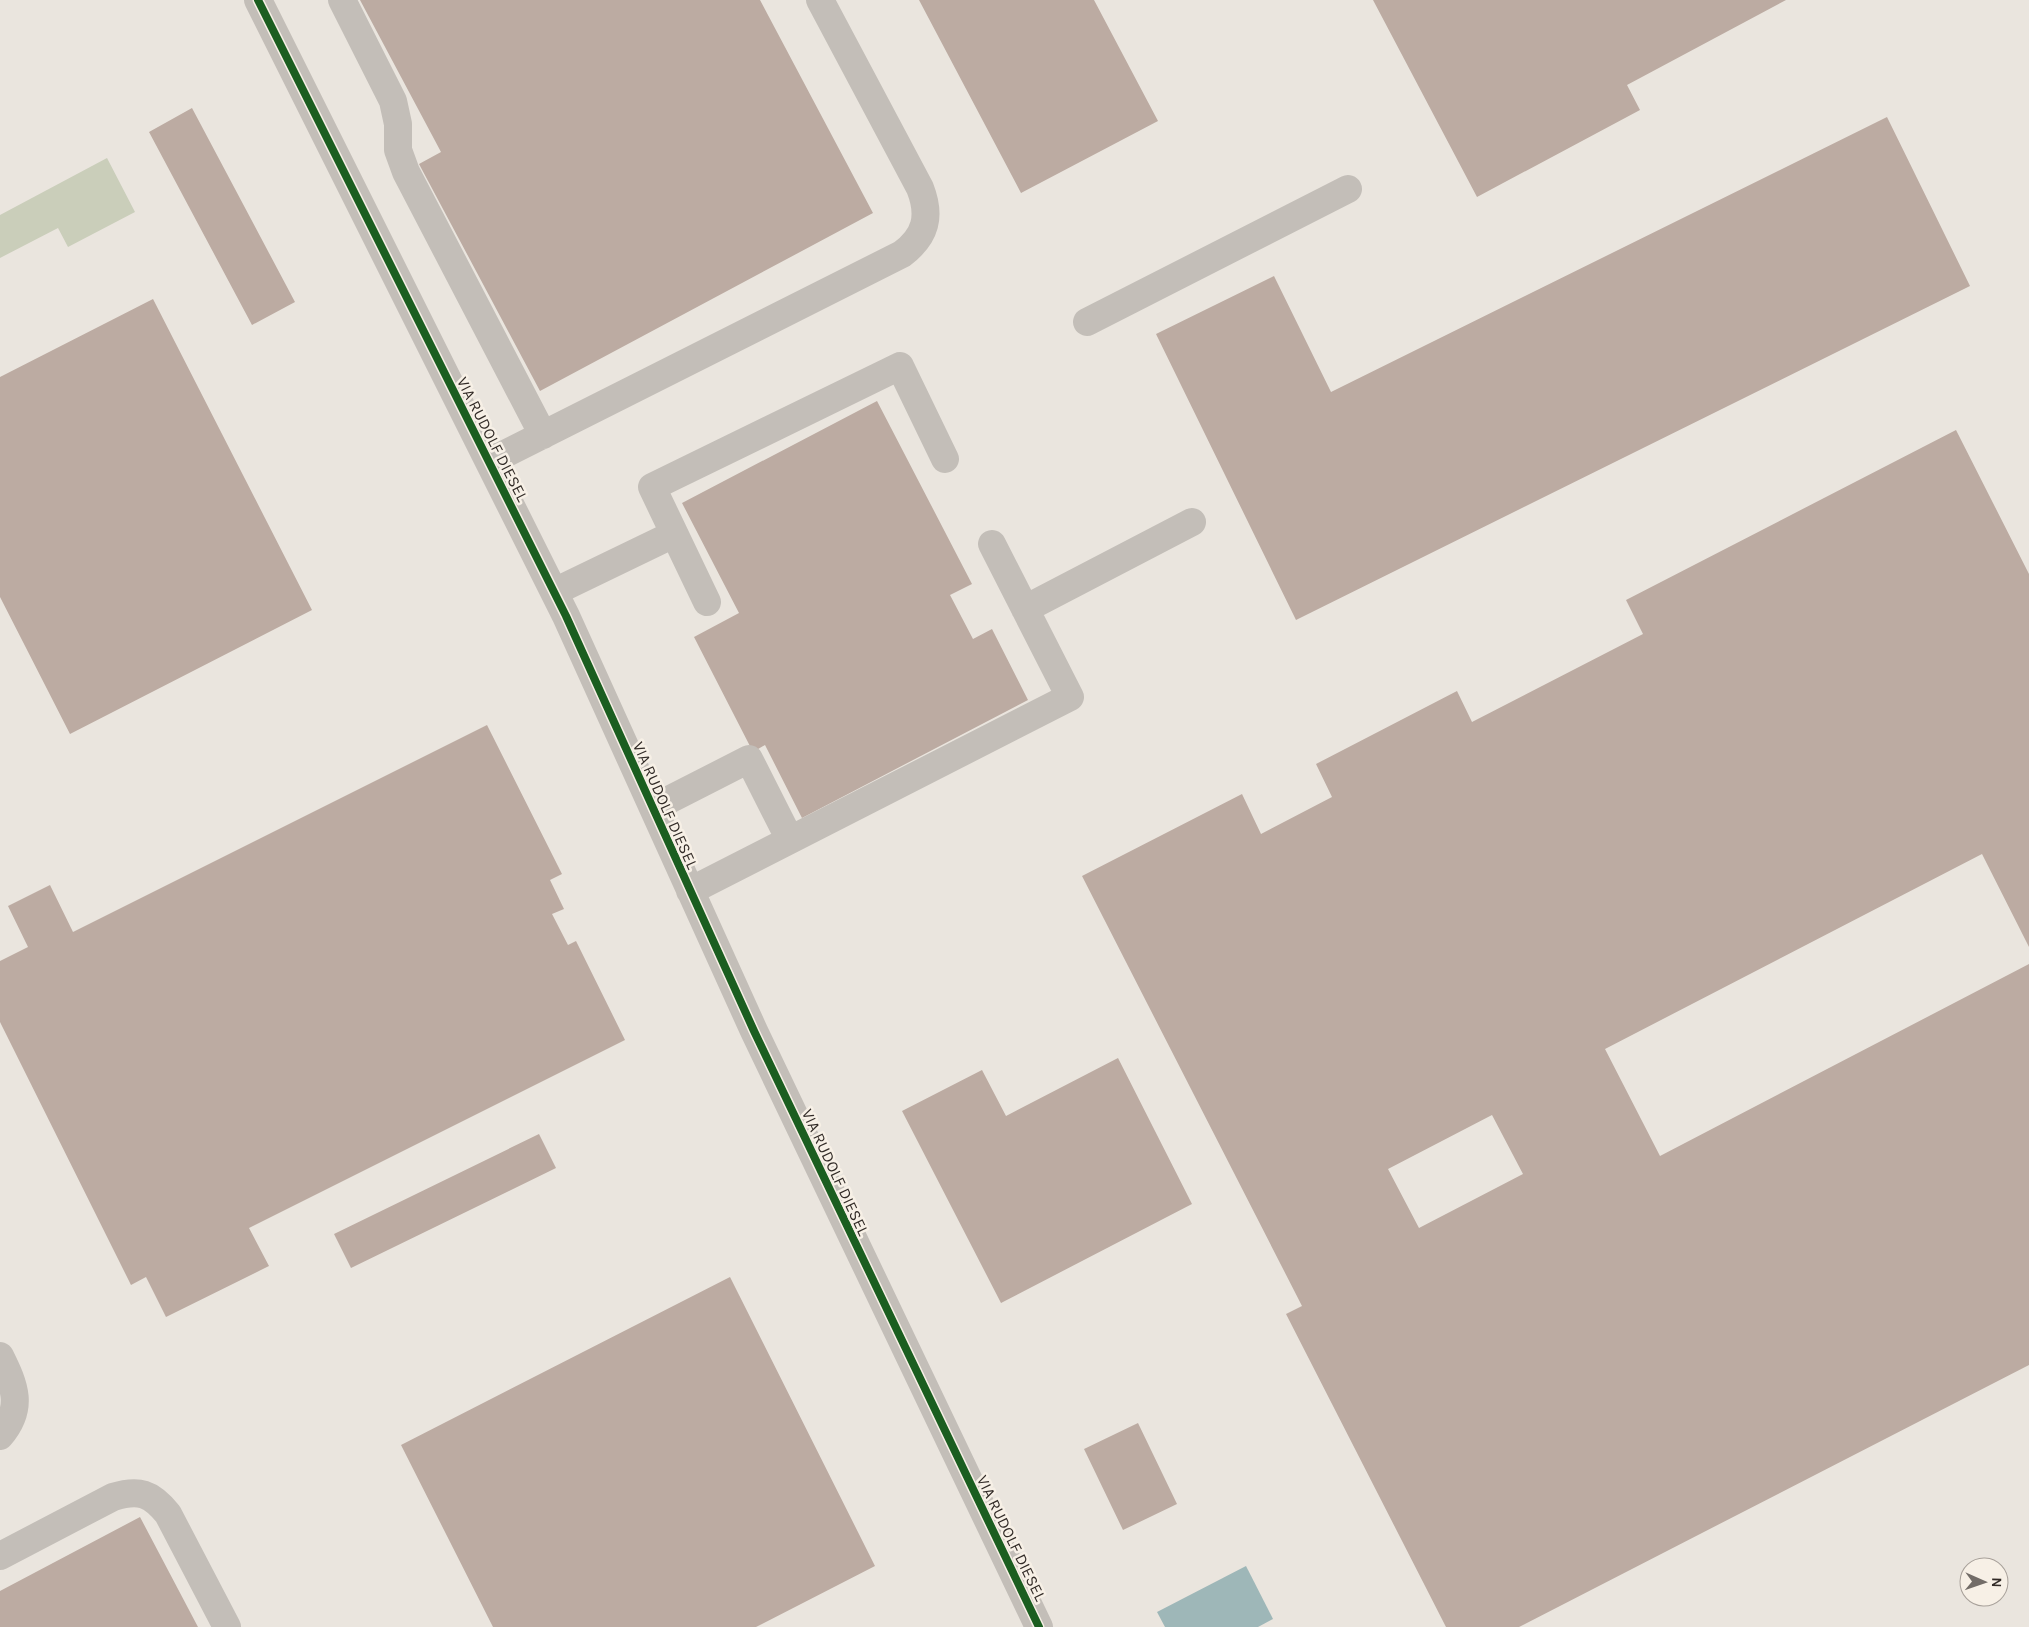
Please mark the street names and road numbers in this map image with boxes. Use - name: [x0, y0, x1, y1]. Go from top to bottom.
- street label: VIA RUDOLF DIESEL: [453, 374, 532, 505]
- street label: VIA RUDOLF DIESEL: [629, 739, 702, 872]
- street label: VIA RUDOLF DIESEL: [798, 1106, 873, 1239]
- street label: VIA RUDOLF DIESEL: [973, 1472, 1050, 1605]

